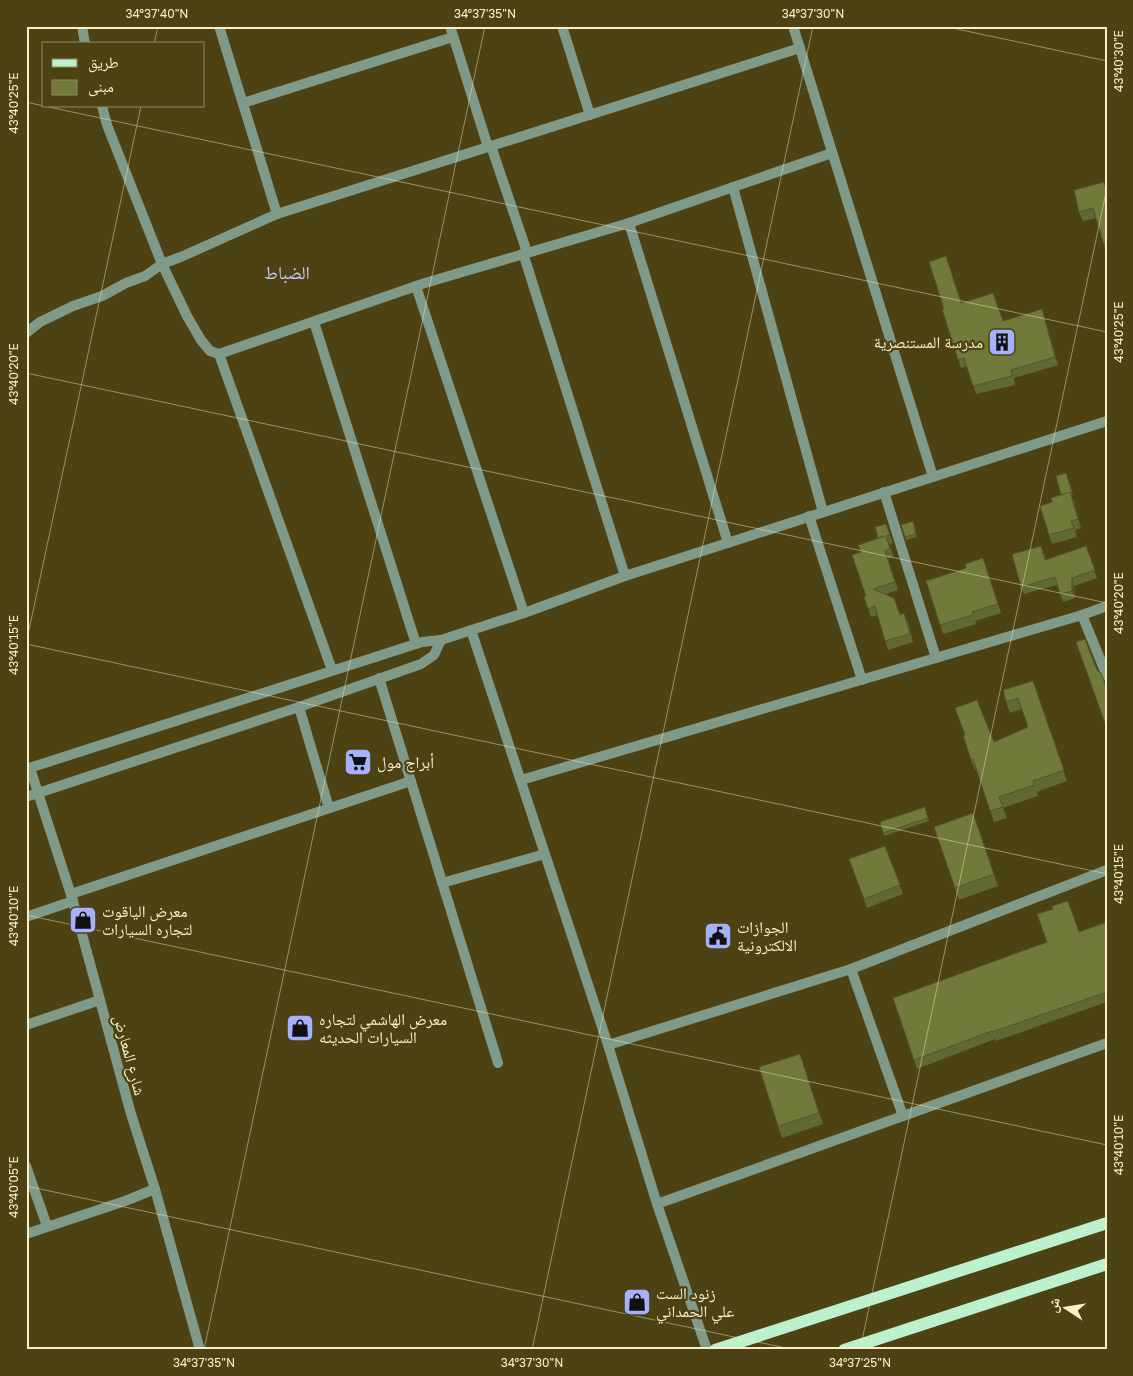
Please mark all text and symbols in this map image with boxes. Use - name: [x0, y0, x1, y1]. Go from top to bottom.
- text: 34°37'40"N: [125, 6, 189, 21]
- text: 34°37'35"N: [454, 6, 516, 21]
- text: 34°37'30"N: [782, 6, 844, 21]
- text: 43°40'30"E: [1111, 30, 1126, 92]
- legend: [42, 42, 205, 108]
- text: طريق: [88, 53, 119, 73]
- text: 43°40'25"E: [6, 72, 21, 134]
- text: مبنى: [88, 77, 114, 97]
- district label: الضباط: [264, 261, 310, 284]
- text: 43°40'25"E: [1111, 301, 1126, 363]
- building icon: مدرسة المستنصرية: [987, 327, 1017, 357]
- place label: مدرسة المستنصرية: [874, 332, 983, 352]
- text: 43°40'20"E: [6, 343, 21, 405]
- text: 43°40'20"E: [1111, 572, 1126, 634]
- text: 43°40'15"E: [6, 615, 21, 675]
- supermarket icon: أبراج مول: [343, 747, 373, 777]
- place label: أبراج مول: [377, 752, 434, 773]
- text: 43°40'15"E: [1111, 844, 1126, 904]
- text: 43°40'10"E: [6, 886, 21, 946]
- place label: معرض الياقوت لتجاره السيارات: [102, 901, 193, 939]
- shop icon: معرض الياقوت لتجاره السيارات: [68, 905, 98, 935]
- place label: الجوازات الالكترونية: [737, 917, 797, 955]
- public building icon: الجوازات الالكترونية: [703, 921, 733, 951]
- place label: معرض الهاشمي لتجاره السيارات الحديثه: [319, 1009, 447, 1047]
- street label: شارع المعارض: [109, 1013, 150, 1098]
- shop icon: معرض الهاشمي لتجاره السيارات الحديثه: [285, 1013, 315, 1043]
- text: 43°40'10"E: [1111, 1115, 1126, 1175]
- text: 43°40'05"E: [6, 1156, 21, 1218]
- place label: زنود الست علي الحمداني: [656, 1283, 734, 1324]
- north arrow: [1040, 1284, 1090, 1334]
- shop icon: زنود الست علي الحمداني: [622, 1287, 652, 1317]
- text: ش: [1043, 1296, 1064, 1314]
- text: 34°37'35"N: [173, 1355, 235, 1370]
- text: 34°37'30"N: [501, 1355, 563, 1370]
- text: 34°37'25"N: [829, 1355, 891, 1370]

